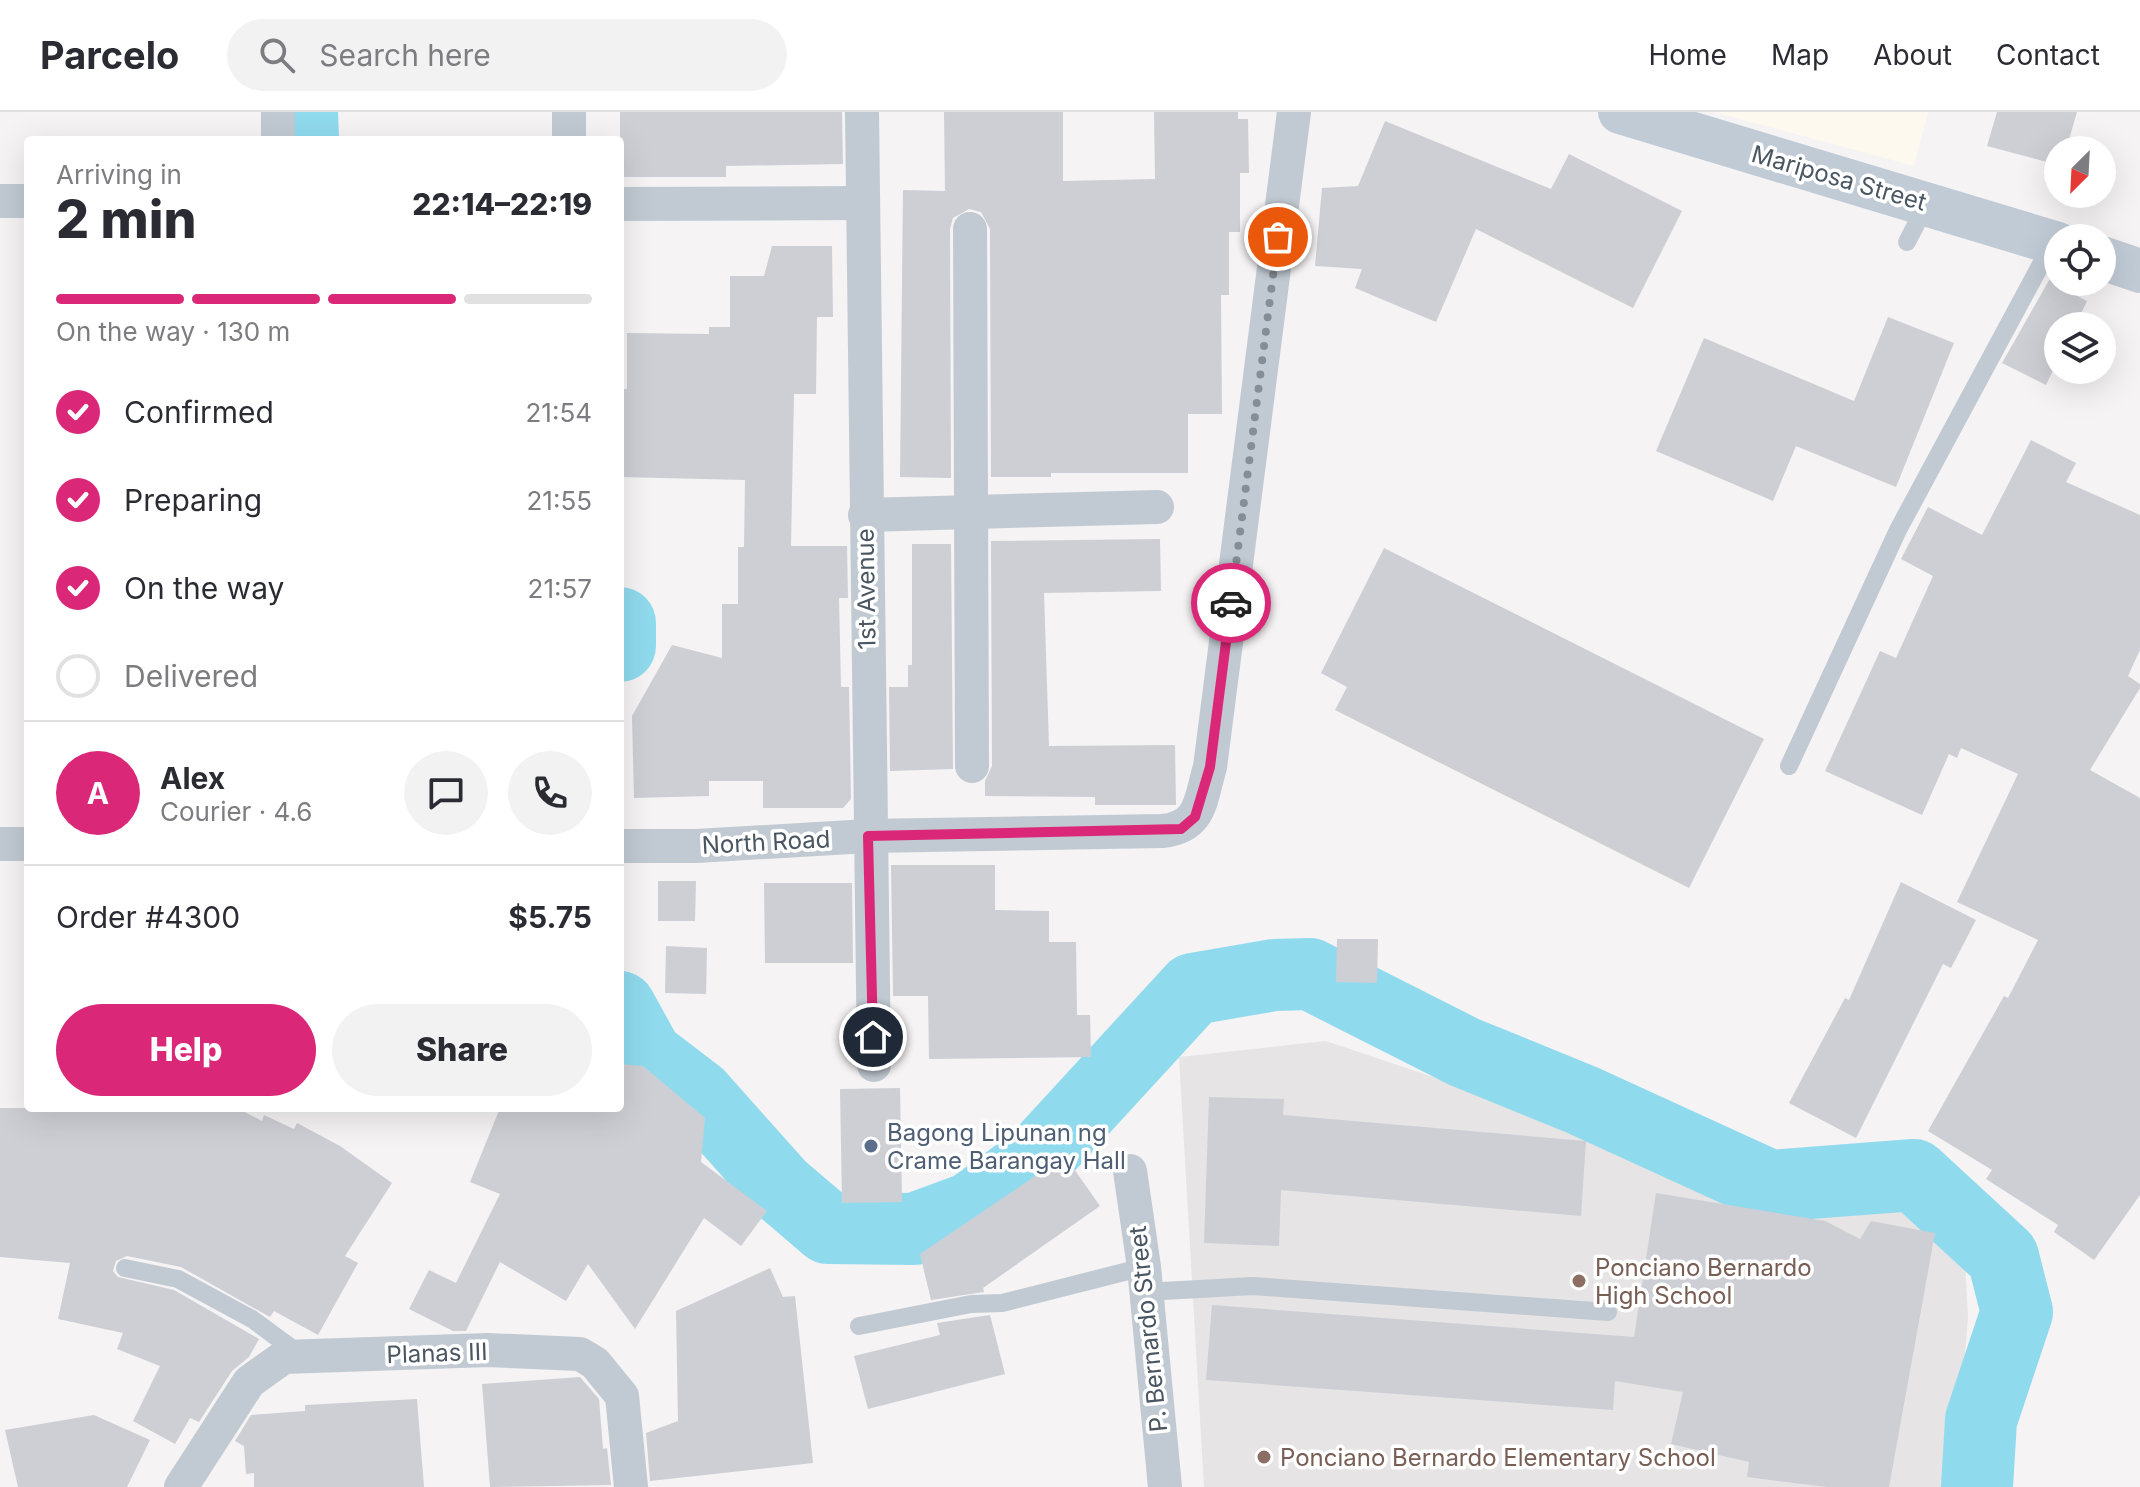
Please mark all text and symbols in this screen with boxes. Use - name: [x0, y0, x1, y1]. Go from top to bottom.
- search box: [227, 19, 787, 91]
- text: Parcelo: [40, 32, 179, 78]
- icon: search: [255, 33, 299, 77]
- text: Search here: [319, 37, 491, 73]
- text: Home: [1648, 38, 1727, 72]
- text: Map: [1771, 38, 1829, 72]
- text: About: [1873, 38, 1952, 72]
- text: Contact: [1996, 38, 2100, 72]
- north arrow: [2044, 136, 2116, 208]
- map controls: [2044, 136, 2116, 384]
- street label: Mariposa Street: [1748, 139, 1930, 217]
- text: Arriving in: [56, 159, 182, 190]
- text: 22:14–22:19: [412, 186, 592, 222]
- text: 2 min: [56, 188, 197, 251]
- pin: [1244, 203, 1312, 271]
- icon: bag: [1256, 215, 1300, 259]
- button: locate: [2044, 224, 2116, 296]
- button: layers: [2044, 312, 2116, 384]
- text: On the way · 130 m: [56, 316, 290, 347]
- icon: check: [56, 390, 100, 434]
- text: Confirmed: [124, 394, 274, 430]
- text: 21:54: [525, 397, 592, 428]
- icon: check: [56, 478, 100, 522]
- text: Preparing: [124, 482, 262, 518]
- text: 21:55: [526, 485, 592, 516]
- street label: 1st Avenue: [850, 528, 882, 650]
- courier: [1191, 563, 1271, 643]
- icon: check: [56, 566, 100, 610]
- text: On the way: [124, 570, 284, 606]
- text: 21:57: [528, 573, 592, 604]
- icon: car: [1209, 581, 1253, 625]
- text: Delivered: [124, 658, 258, 694]
- button: chat: [404, 751, 488, 835]
- button: phone: [508, 751, 592, 835]
- text: Alex: [160, 760, 225, 796]
- text: A: [87, 775, 109, 811]
- text: Courier · 4.6: [160, 796, 312, 827]
- street label: North Road: [701, 824, 831, 860]
- text: Order #4300: [56, 899, 240, 935]
- text: $5.75: [508, 899, 592, 935]
- pin: [839, 1003, 907, 1071]
- button: Help: [56, 1004, 316, 1096]
- button: Share: [332, 1004, 592, 1096]
- icon: home: [851, 1015, 895, 1059]
- place label: Bagong Lipunan ng Crame Barangay Hall: [887, 1118, 1126, 1175]
- marker: Bagong Lipunan ng Crame Barangay Hall: [862, 1137, 880, 1155]
- street label: P. Bernardo Street: [1123, 1224, 1173, 1434]
- place label: Ponciano Bernardo High School: [1595, 1253, 1812, 1310]
- marker: Ponciano Bernardo High School: [1570, 1272, 1588, 1290]
- street label: Planas Ⅲ: [386, 1337, 488, 1369]
- place label: Ponciano Bernardo Elementary School: [1280, 1443, 1716, 1472]
- marker: Ponciano Bernardo Elementary School: [1255, 1448, 1273, 1466]

